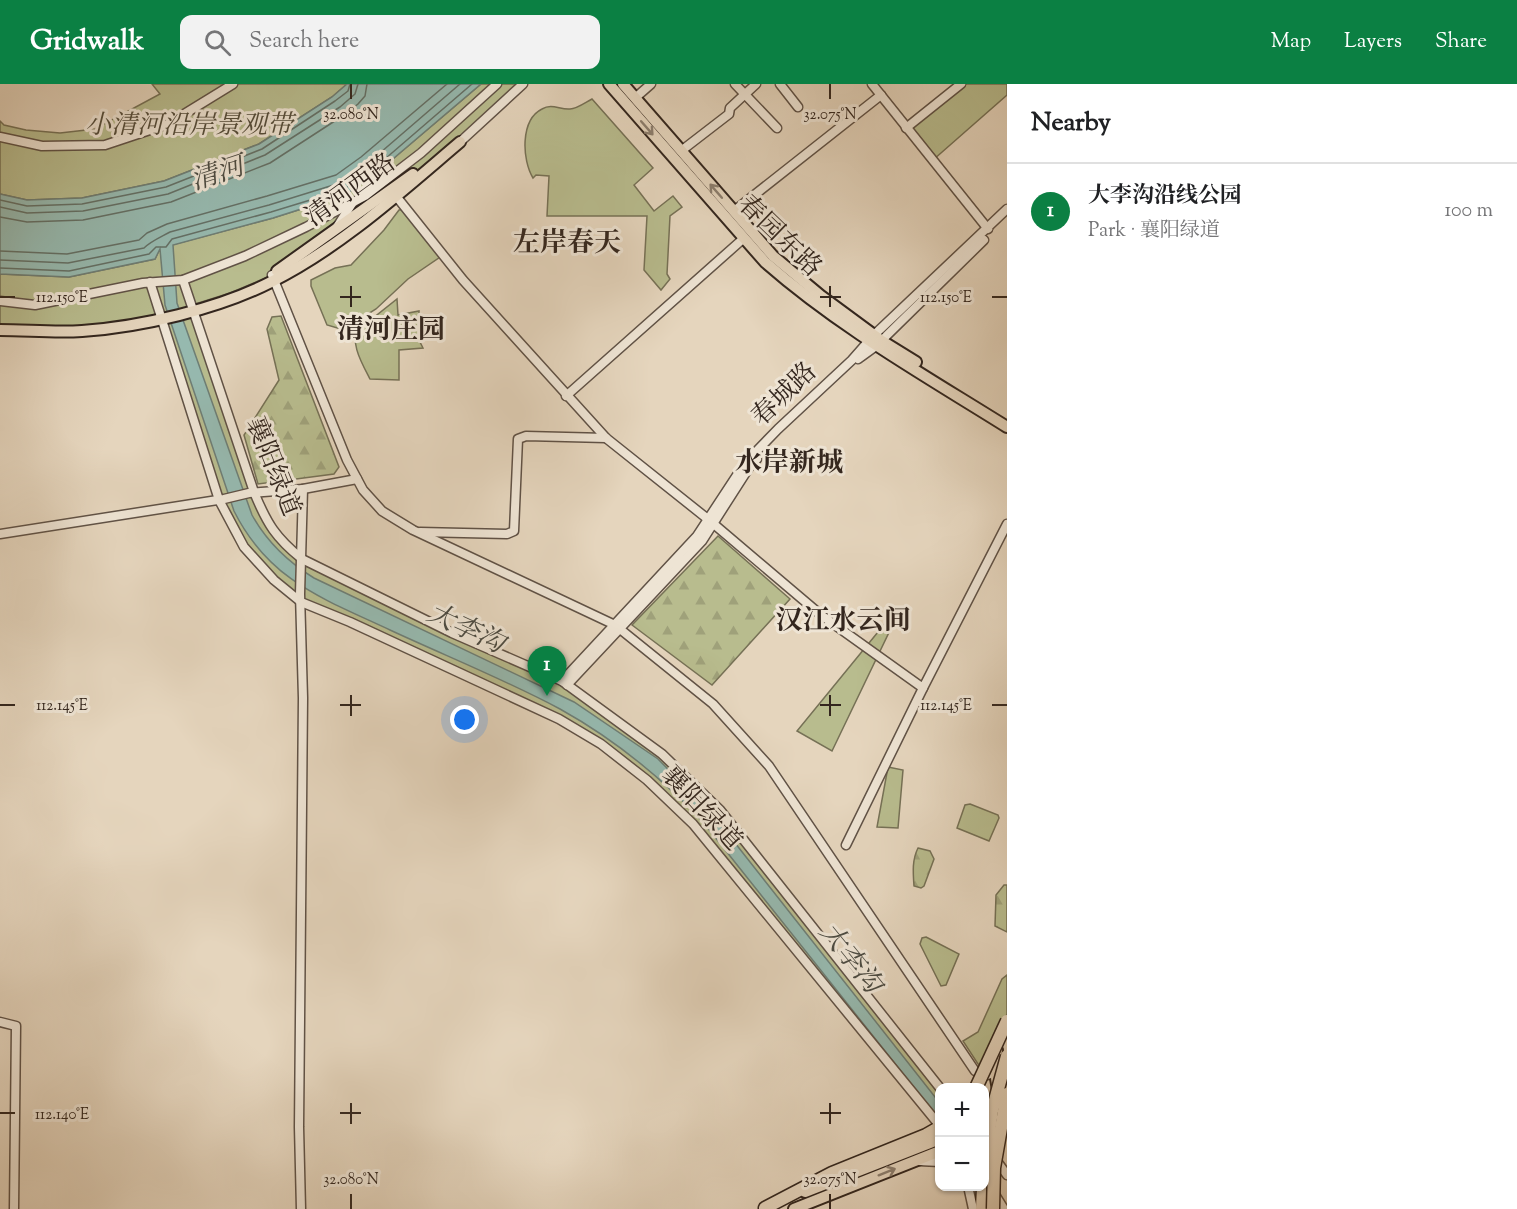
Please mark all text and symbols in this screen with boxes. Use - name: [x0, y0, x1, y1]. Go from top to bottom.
- search box: [180, 15, 600, 69]
- text: Gridwalk: [30, 22, 144, 62]
- icon: search: [201, 26, 234, 59]
- text: Search here: [249, 26, 359, 58]
- text: Map: [1271, 27, 1311, 57]
- text: Layers: [1344, 27, 1402, 57]
- text: Share: [1435, 27, 1487, 57]
- text: 32.080°N: [323, 105, 379, 126]
- text: 32.075°N: [804, 105, 856, 126]
- text: Nearby: [1031, 105, 1111, 142]
- park label: 小清河沿岸景观带: [85, 108, 297, 145]
- one-way arrow: [640, 120, 654, 135]
- street label: 清河西路: [298, 145, 404, 237]
- water label: 清河: [186, 147, 254, 202]
- text: 大李沟沿线公园: [1088, 181, 1242, 213]
- one-way arrow: [709, 184, 723, 199]
- street label: 春园东路: [729, 188, 829, 286]
- text: 1: [1047, 197, 1054, 226]
- text: 100 m: [1444, 197, 1493, 226]
- text: Park · 襄阳绿道: [1088, 217, 1220, 246]
- district label: 左岸春天: [513, 225, 621, 264]
- text: 112.150°E: [36, 288, 88, 309]
- text: 112.150°E: [920, 288, 972, 309]
- district label: 清河庄园: [337, 312, 445, 351]
- street label: 春城路: [744, 355, 826, 435]
- street label: 襄阳绿道: [235, 412, 309, 522]
- district label: 水岸新城: [735, 445, 843, 484]
- water label: 大李沟: [420, 595, 514, 666]
- district label: 汉江水云间: [776, 603, 911, 642]
- pin: 1: [528, 646, 566, 696]
- text: 112.145°E: [36, 696, 88, 717]
- text: 112.145°E: [920, 696, 972, 717]
- your location: [450, 705, 479, 734]
- street label: 襄阳绿道: [652, 758, 750, 860]
- water label: 大李沟: [808, 915, 892, 1006]
- map controls: [935, 1083, 989, 1191]
- button: +: [935, 1083, 989, 1137]
- text: 112.140°E: [35, 1105, 89, 1126]
- button: −: [935, 1137, 989, 1191]
- one-way arrow: [877, 1166, 896, 1177]
- text: 32.080°N: [323, 1170, 379, 1191]
- text: 32.075°N: [804, 1170, 856, 1191]

